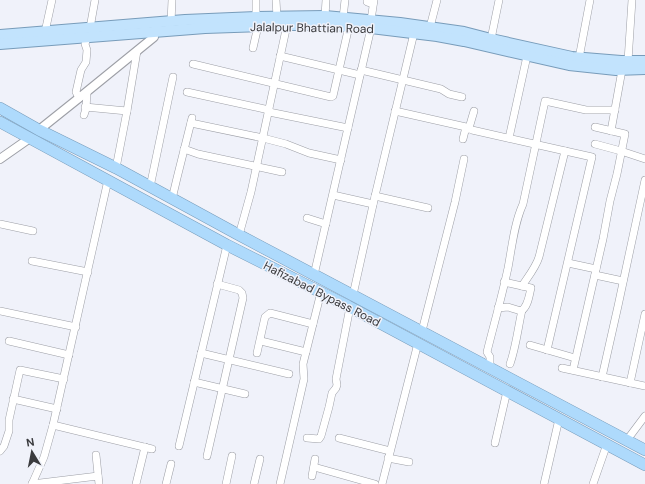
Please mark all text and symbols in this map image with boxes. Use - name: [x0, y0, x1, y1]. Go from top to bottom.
- street label: Jalalpur Bhattian Road: [250, 19, 374, 37]
- street label: Hafizabad Bypass Road: [261, 258, 383, 330]
- north arrow: [12, 432, 52, 472]
- text: N: [25, 435, 35, 450]

